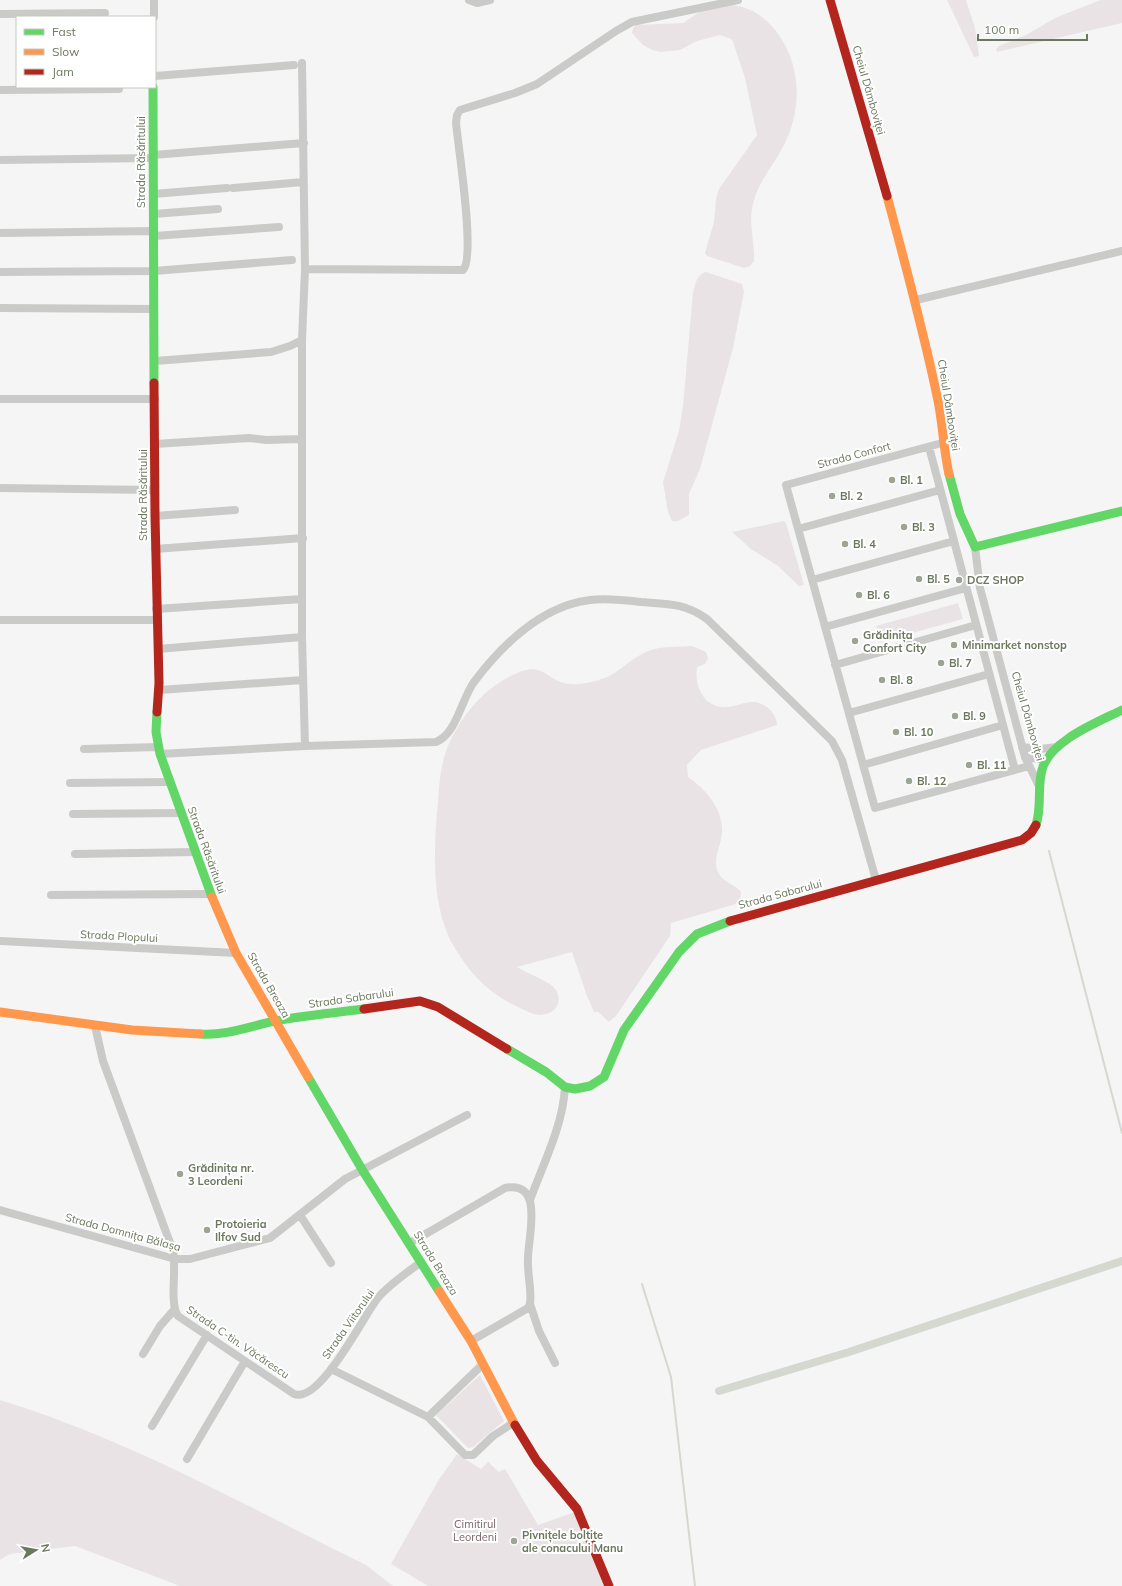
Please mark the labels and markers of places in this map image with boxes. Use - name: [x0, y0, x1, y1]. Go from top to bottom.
- place label: Bl. 1: [900, 473, 923, 487]
- marker: Bl. 1: [887, 475, 897, 485]
- place label: Bl. 2: [840, 489, 863, 503]
- marker: Bl. 2: [827, 491, 837, 501]
- place label: Bl. 3: [912, 520, 935, 534]
- marker: Bl. 3: [899, 522, 909, 532]
- place label: Bl. 4: [853, 537, 876, 551]
- marker: Bl. 4: [840, 539, 850, 549]
- place label: Bl. 5: [927, 572, 950, 586]
- place label: DCZ SHOP: [967, 573, 1024, 587]
- marker: Bl. 5: [914, 574, 924, 584]
- marker: DCZ SHOP: [954, 575, 964, 585]
- place label: Bl. 6: [867, 588, 890, 602]
- marker: Bl. 6: [854, 590, 864, 600]
- place label: Grădinița Confort City: [863, 628, 926, 655]
- marker: Grădinița Confort City: [850, 636, 860, 646]
- place label: Minimarket nonstop: [962, 638, 1067, 652]
- marker: Minimarket nonstop: [949, 640, 959, 650]
- place label: Bl. 7: [949, 656, 972, 670]
- marker: Bl. 7: [936, 658, 946, 668]
- place label: Bl. 8: [890, 673, 913, 687]
- marker: Bl. 8: [877, 675, 887, 685]
- place label: Bl. 9: [963, 709, 986, 723]
- marker: Bl. 9: [950, 711, 960, 721]
- place label: Bl. 10: [904, 725, 934, 739]
- marker: Bl. 10: [891, 727, 901, 737]
- place label: Bl. 11: [977, 758, 1007, 772]
- marker: Bl. 11: [964, 760, 974, 770]
- place label: Bl. 12: [917, 774, 947, 788]
- marker: Bl. 12: [904, 776, 914, 786]
- place label: Grădinița nr. 3 Leordeni: [188, 1161, 254, 1188]
- marker: Grădinița nr. 3 Leordeni: [175, 1169, 185, 1179]
- place label: Protoieria Ilfov Sud: [215, 1217, 267, 1244]
- marker: Protoieria Ilfov Sud: [202, 1225, 212, 1235]
- place label: Pivnițele boltite ale conacului Manu: [522, 1528, 623, 1555]
- marker: Pivnițele boltite ale conacului Manu: [509, 1536, 519, 1546]

